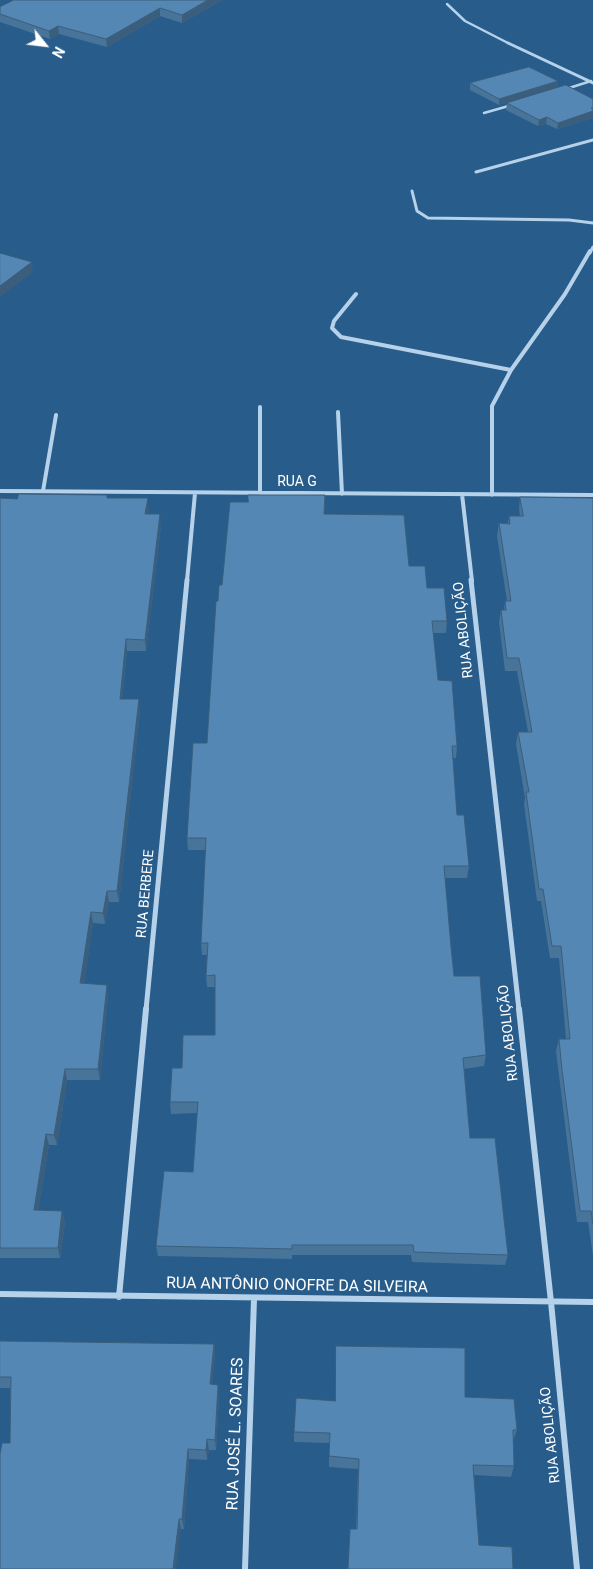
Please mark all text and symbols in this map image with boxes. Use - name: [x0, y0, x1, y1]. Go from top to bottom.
- north arrow: [20, 20, 70, 70]
- text: N: [49, 44, 68, 60]
- street label: RUA G: [277, 474, 317, 490]
- street label: RUA ABOLIÇÃO: [451, 581, 477, 679]
- street label: RUA BERBERE: [134, 849, 158, 939]
- street label: RUA ABOLIÇÃO: [496, 984, 522, 1082]
- street label: RUA ANTÔNIO ONOFRE DA SILVEIRA: [166, 1274, 428, 1298]
- street label: RUA JOSÉ L. SOARES: [224, 1357, 248, 1511]
- street label: RUA ABOLIÇÃO: [538, 1386, 564, 1484]

